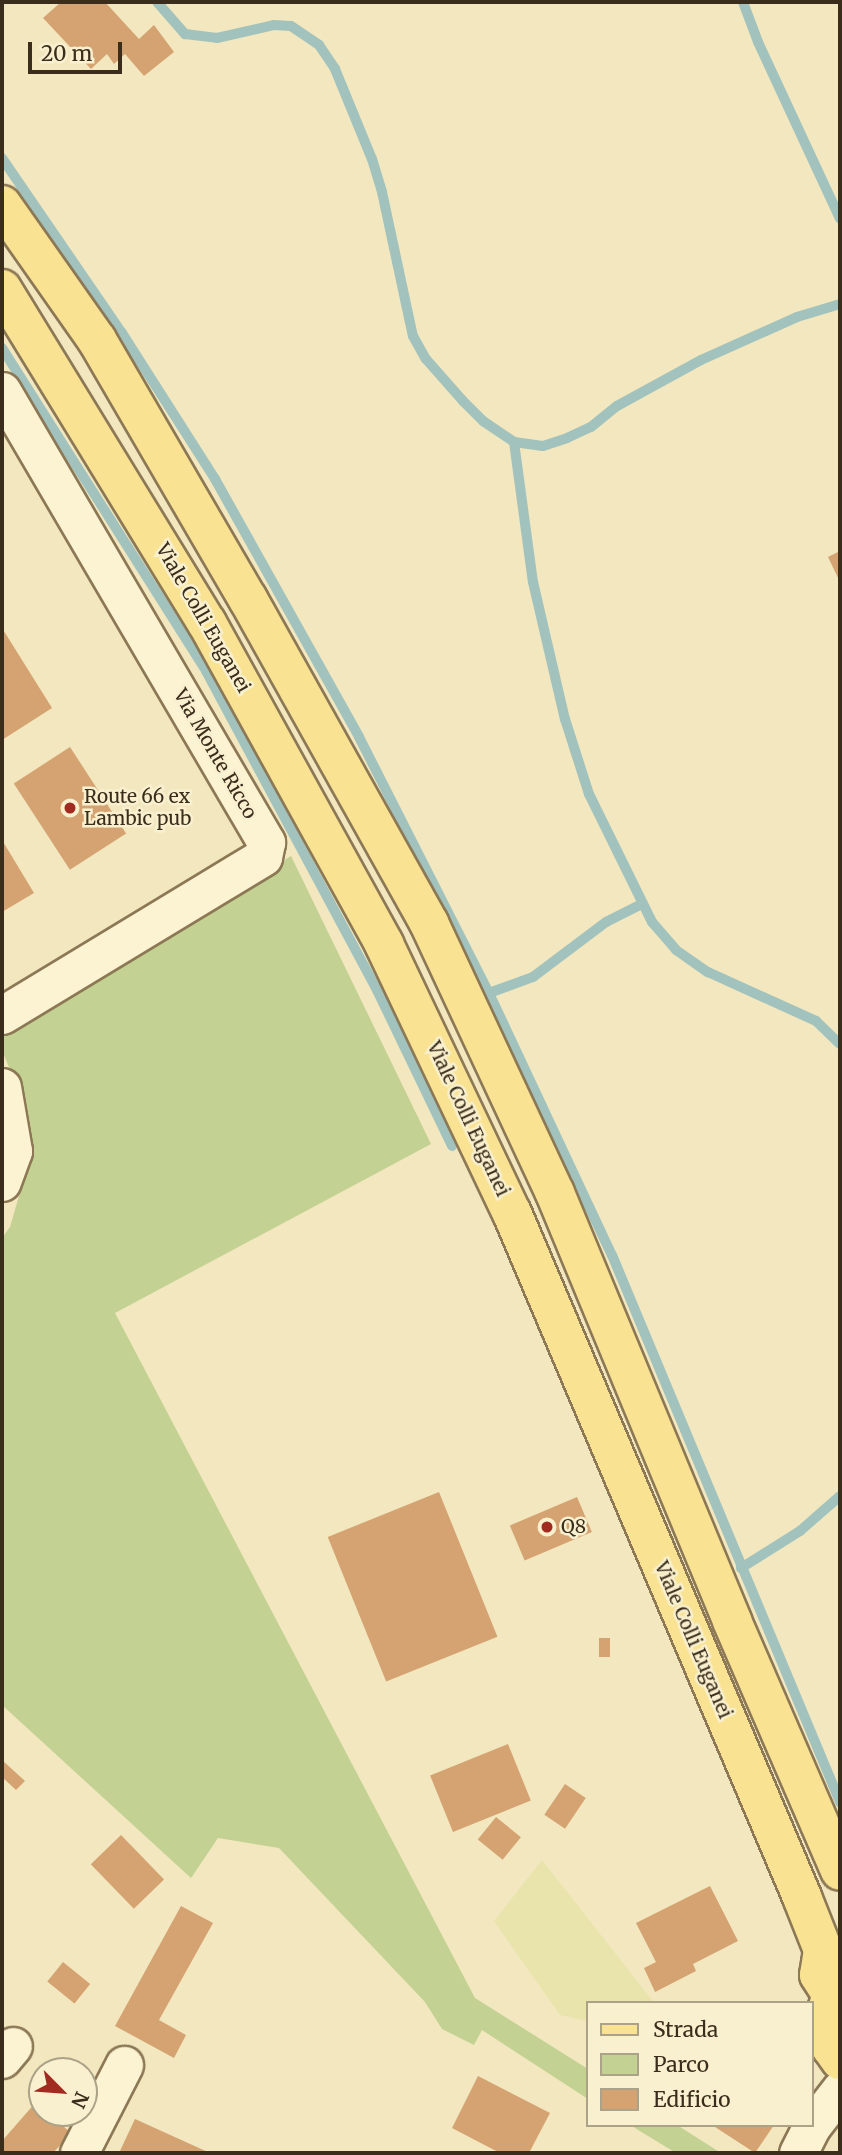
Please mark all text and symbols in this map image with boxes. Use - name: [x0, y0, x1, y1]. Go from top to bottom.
- scale bar: [32, 28, 126, 72]
- text: 20 m: [41, 40, 92, 67]
- street label: Viale Colli Euganei: [151, 539, 255, 697]
- street label: Via Monte Ricco: [169, 685, 261, 823]
- place label: Route 66 ex Lambic pub: [84, 786, 191, 830]
- marker: Route 66 ex Lambic pub: [62, 800, 78, 816]
- street label: Viale Colli Euganei: [422, 1038, 514, 1200]
- place label: Q8: [561, 1516, 586, 1538]
- marker: Q8: [539, 1519, 555, 1535]
- street label: Viale Colli Euganei: [650, 1558, 736, 1722]
- legend: [586, 2001, 814, 2127]
- text: Strada: [653, 2016, 718, 2043]
- text: Parco: [653, 2051, 709, 2078]
- north arrow: [28, 2057, 98, 2127]
- text: Edificio: [653, 2086, 730, 2113]
- text: N: [66, 2088, 94, 2112]

